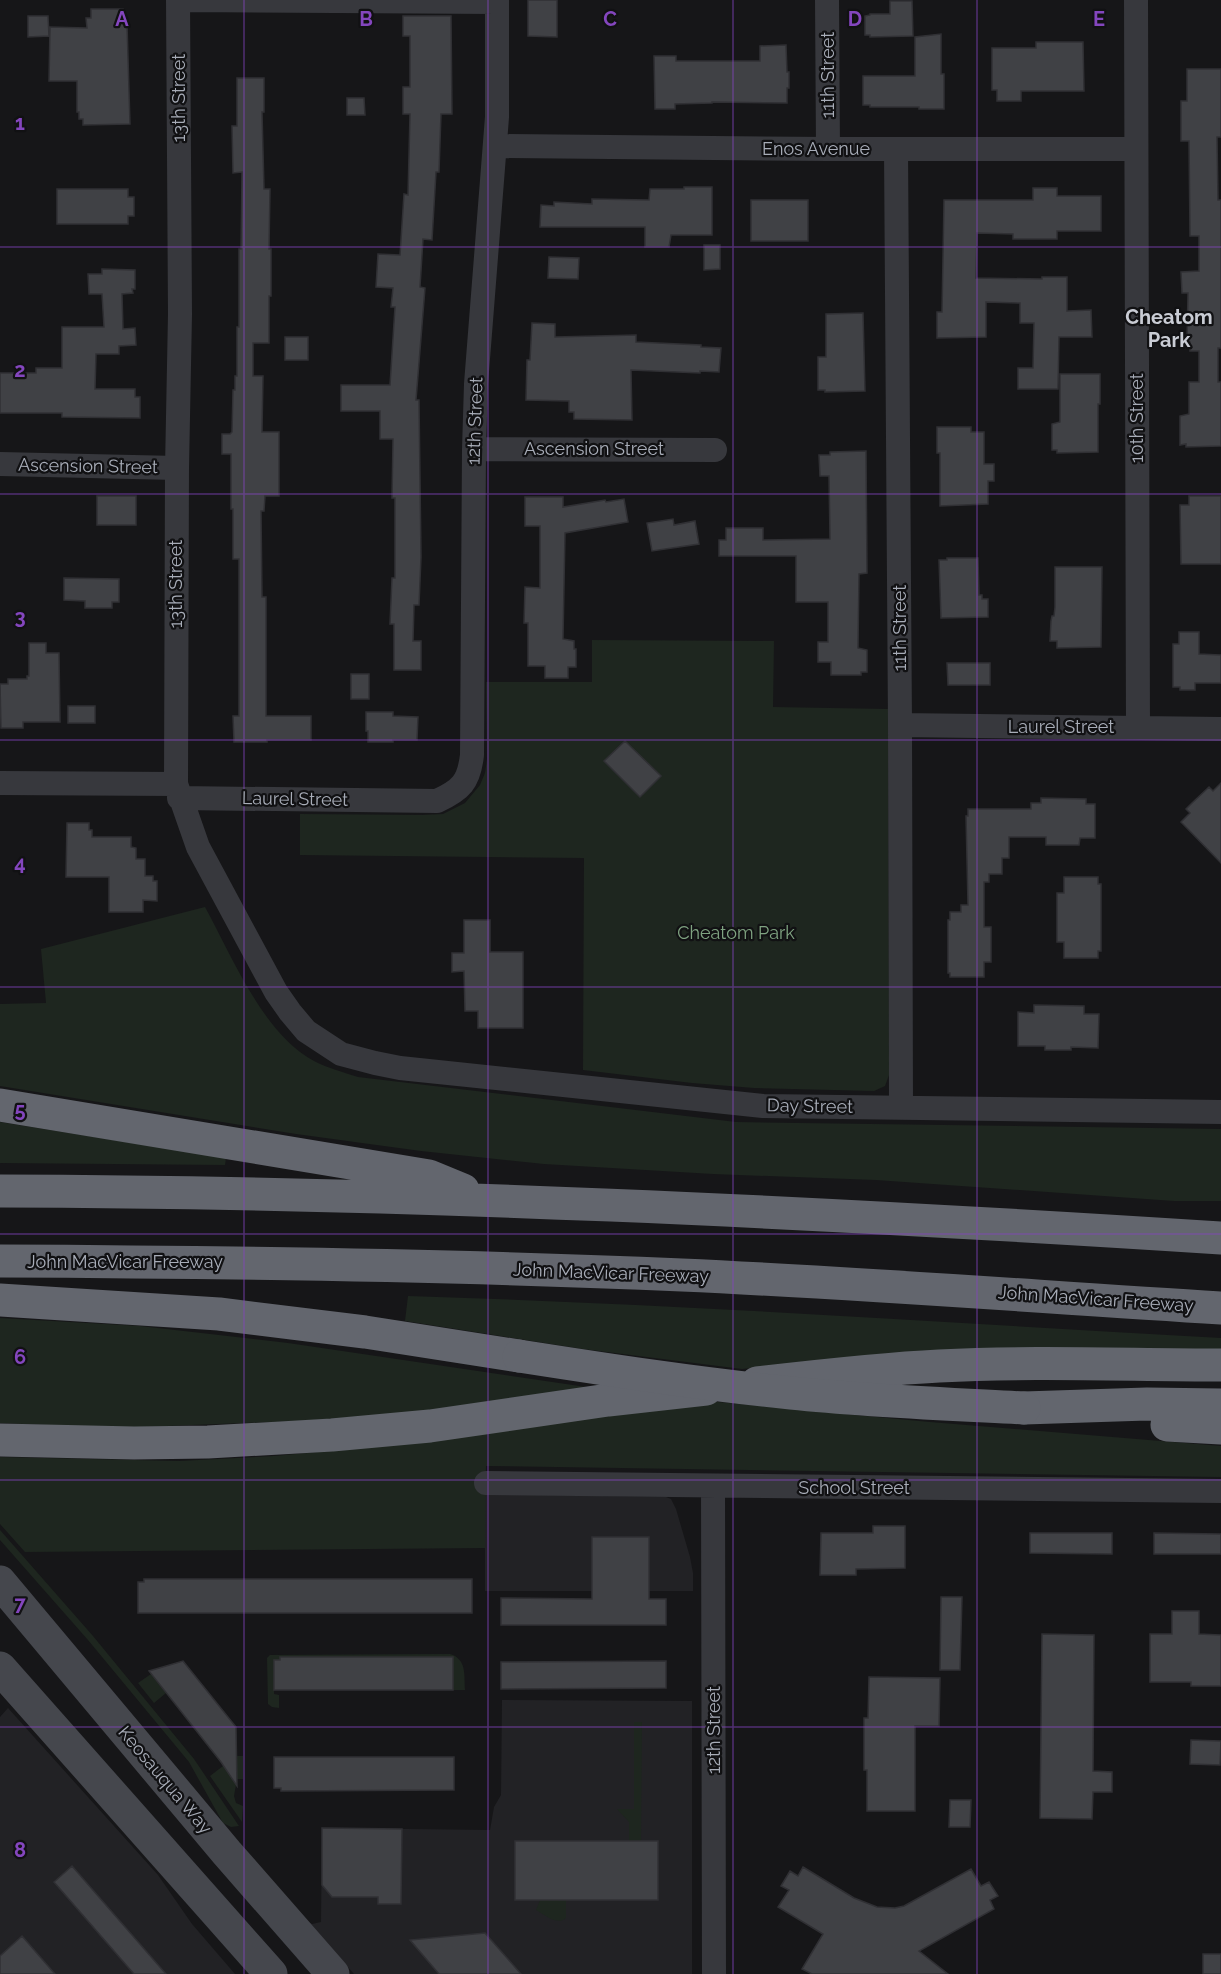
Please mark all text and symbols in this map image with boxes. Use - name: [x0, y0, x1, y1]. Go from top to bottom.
- text: A: [115, 7, 129, 31]
- text: B: [359, 7, 373, 31]
- text: C: [603, 7, 617, 31]
- text: D: [848, 7, 862, 31]
- text: E: [1093, 7, 1105, 31]
- street label: 11th Street: [817, 32, 838, 118]
- street label: 13th Street: [168, 54, 189, 142]
- text: 1: [15, 111, 25, 135]
- street label: Enos Avenue: [762, 138, 870, 159]
- district label: Cheatom Park: [1125, 305, 1213, 352]
- text: 2: [14, 358, 26, 382]
- street label: 10th Street: [1126, 373, 1147, 463]
- street label: 12th Street: [462, 377, 487, 465]
- street label: Ascension Street: [524, 438, 664, 459]
- street label: Ascension Street: [18, 454, 158, 477]
- street label: 13th Street: [165, 540, 186, 628]
- street label: 11th Street: [889, 585, 910, 671]
- text: 3: [14, 605, 26, 629]
- street label: Laurel Street: [1008, 716, 1114, 737]
- street label: Laurel Street: [242, 787, 348, 810]
- text: 4: [14, 851, 26, 875]
- park label: Cheatom Park: [677, 922, 795, 943]
- street label: Day Street: [767, 1094, 853, 1117]
- text: 5: [14, 1098, 26, 1122]
- street label: John MacVicar Freeway: [27, 1251, 223, 1272]
- street label: John MacVicar Freeway: [513, 1259, 710, 1286]
- street label: John MacVicar Freeway: [998, 1281, 1195, 1316]
- text: 6: [14, 1345, 26, 1369]
- street label: School Street: [798, 1477, 910, 1498]
- text: 7: [14, 1592, 26, 1616]
- street label: 12th Street: [703, 1686, 724, 1774]
- street label: Keosauqua Way: [114, 1722, 217, 1838]
- text: 8: [14, 1838, 26, 1862]

